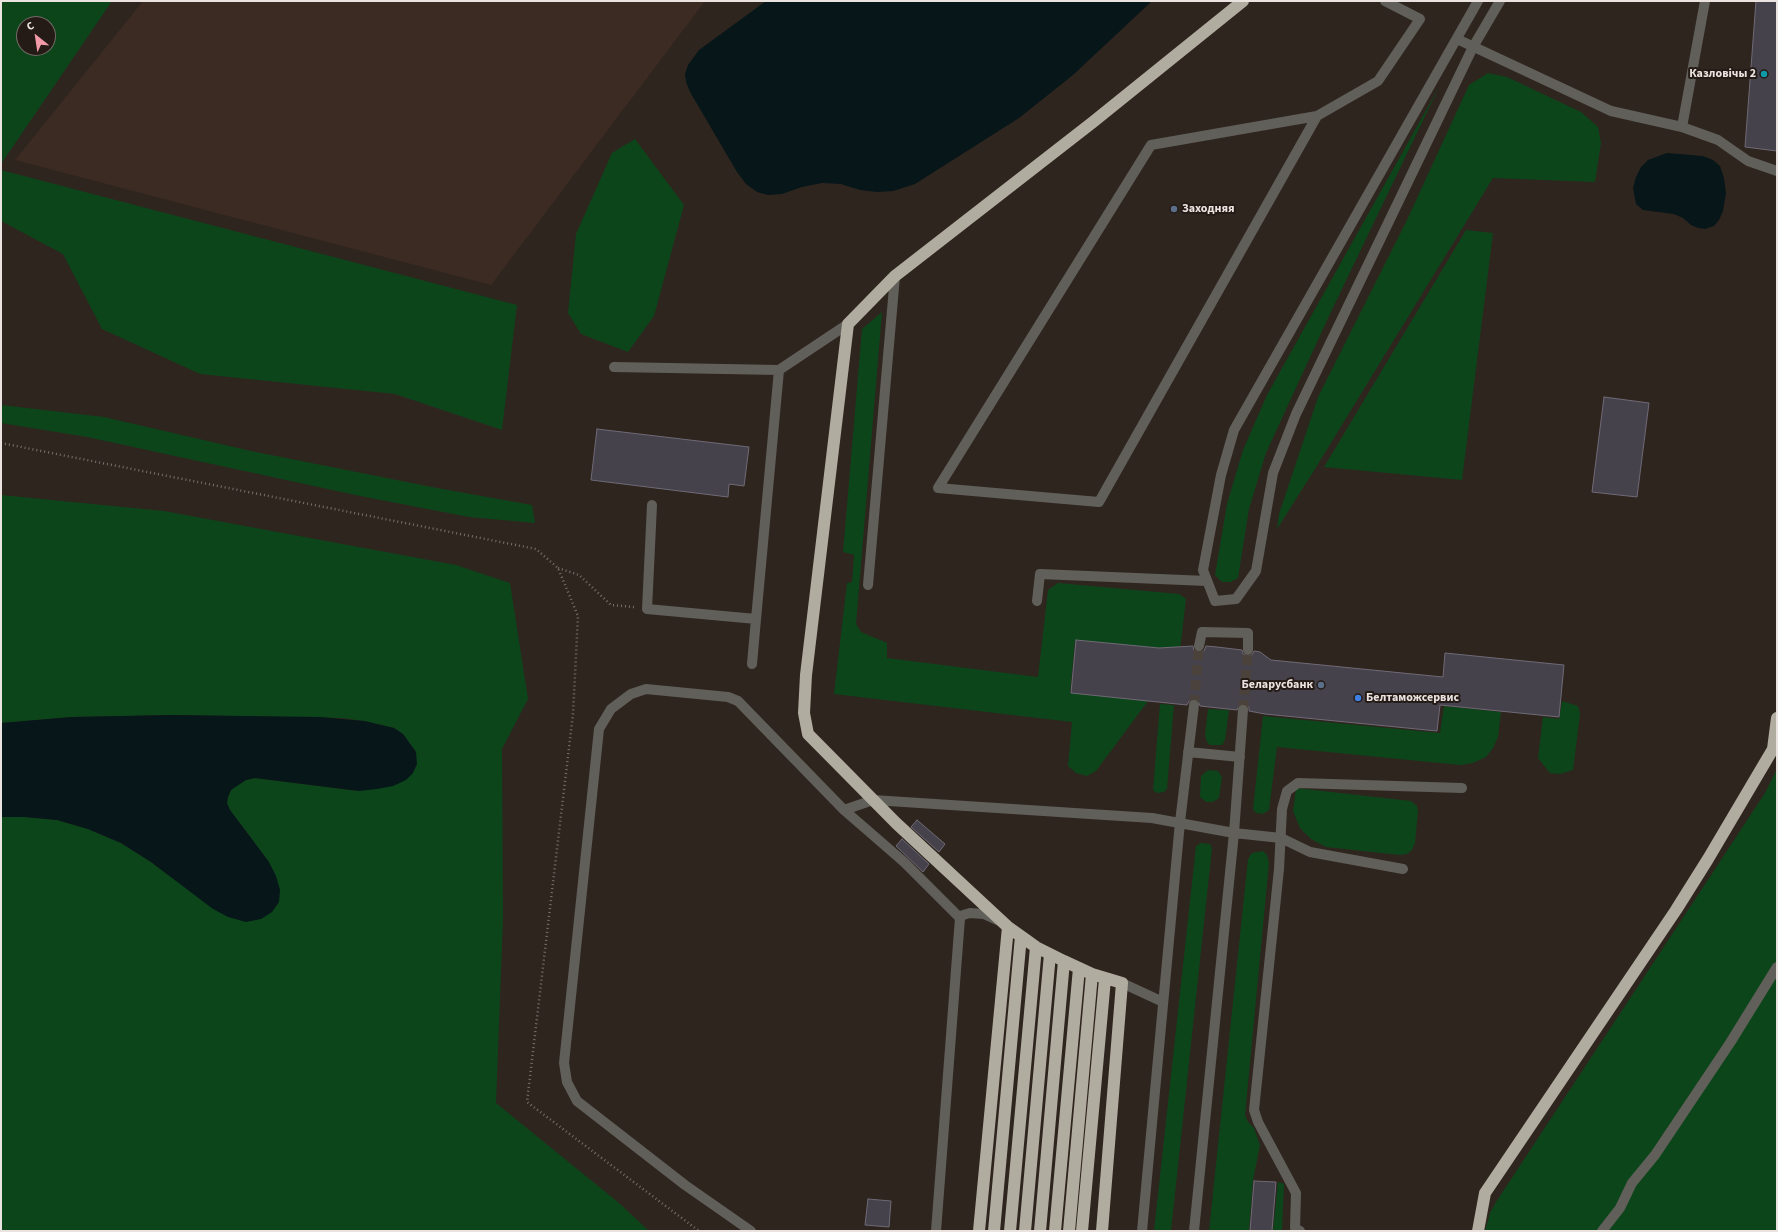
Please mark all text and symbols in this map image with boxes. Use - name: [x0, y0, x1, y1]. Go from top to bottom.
- north arrow: [16, 16, 56, 56]
- text: С: [24, 18, 37, 34]
- place label: Казловічы 2: [1689, 67, 1756, 81]
- marker: Казловічы 2: [1759, 69, 1769, 79]
- place label: Заходняя: [1182, 202, 1235, 216]
- marker: Заходняя: [1169, 204, 1179, 214]
- place label: Беларусбанк: [1242, 678, 1313, 692]
- marker: Беларусбанк: [1316, 680, 1326, 690]
- place label: Белтаможсервис: [1366, 691, 1459, 705]
- marker: Белтаможсервис: [1353, 693, 1363, 703]

